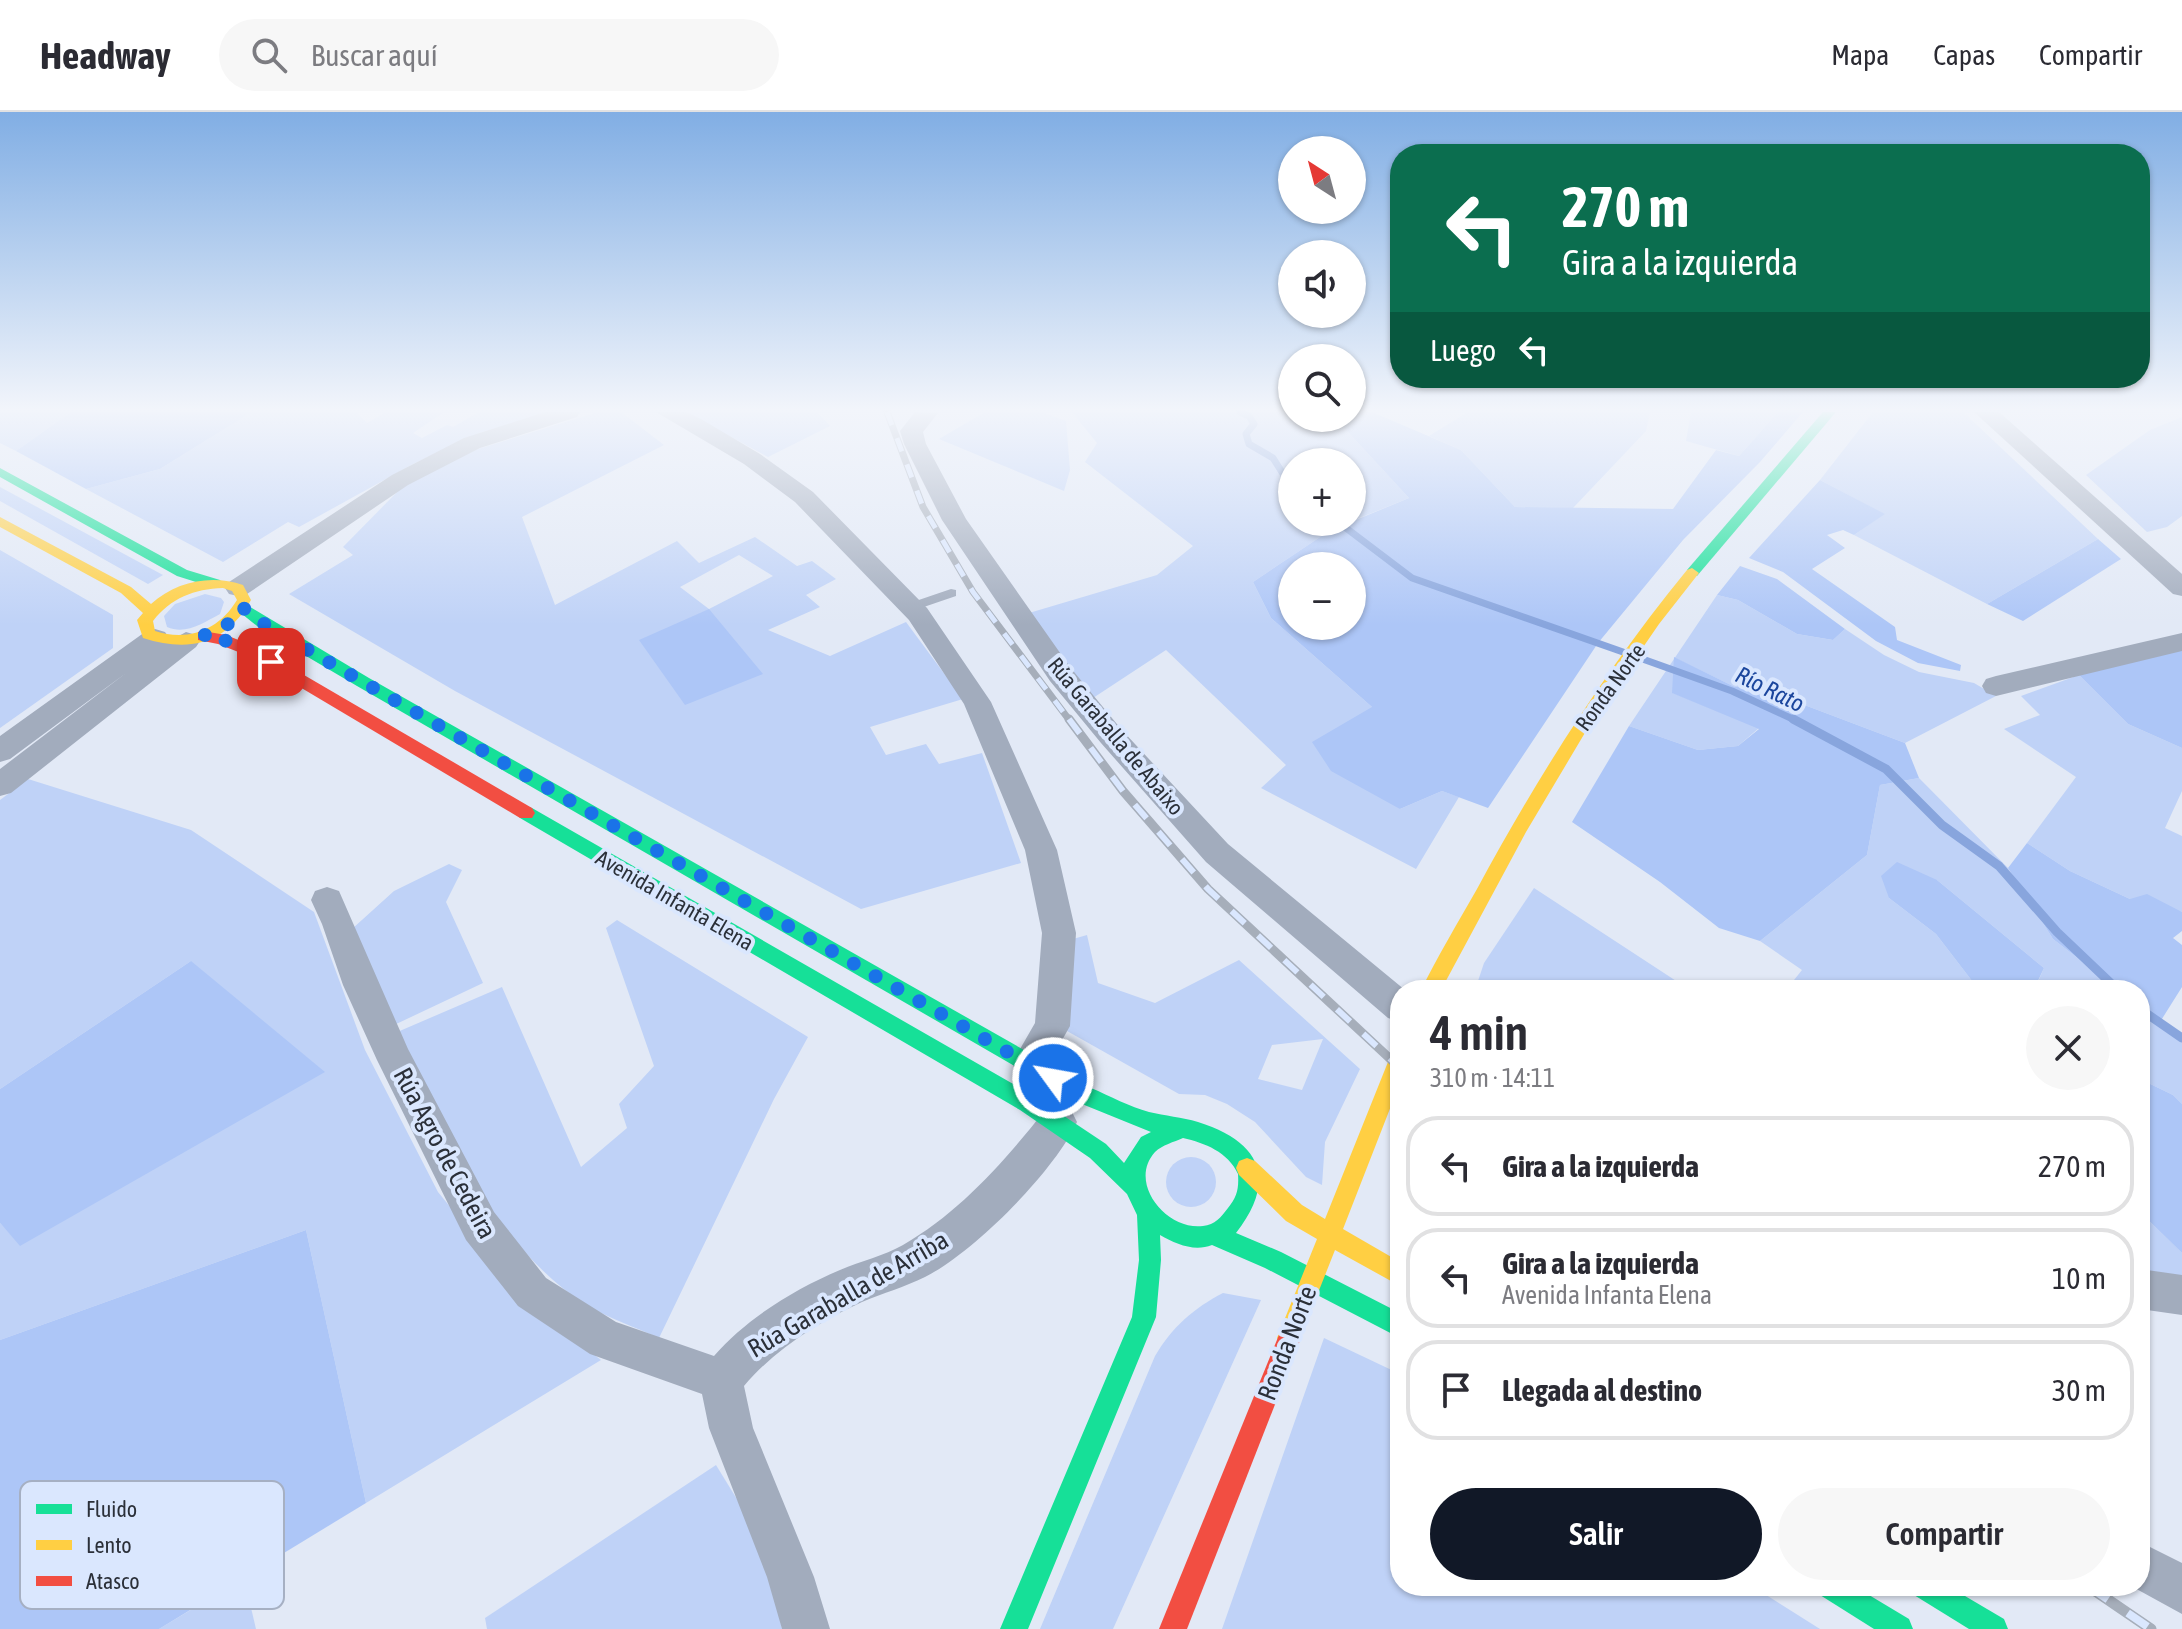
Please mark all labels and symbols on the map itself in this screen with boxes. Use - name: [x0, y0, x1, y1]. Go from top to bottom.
- north arrow: [1278, 136, 1366, 224]
- pin: [237, 628, 305, 696]
- street label: Ronda Norte: [1570, 638, 1650, 736]
- street label: Rúa Garaballa de Abaixo: [1043, 652, 1189, 820]
- water label: Río Rato: [1731, 661, 1809, 717]
- street label: Avenida Infanta Elena: [592, 844, 758, 956]
- position arrow: [1011, 1036, 1095, 1120]
- street label: Rúa Agro de Cedeira: [387, 1063, 503, 1243]
- street label: Rúa Garaballa de Arriba: [742, 1224, 954, 1364]
- street label: Ronda Norte: [1252, 1282, 1322, 1404]
- legend: [20, 1481, 284, 1609]
- text: Fluido: [86, 1496, 137, 1522]
- text: Lento: [86, 1532, 132, 1558]
- text: Atasco: [86, 1568, 140, 1594]

